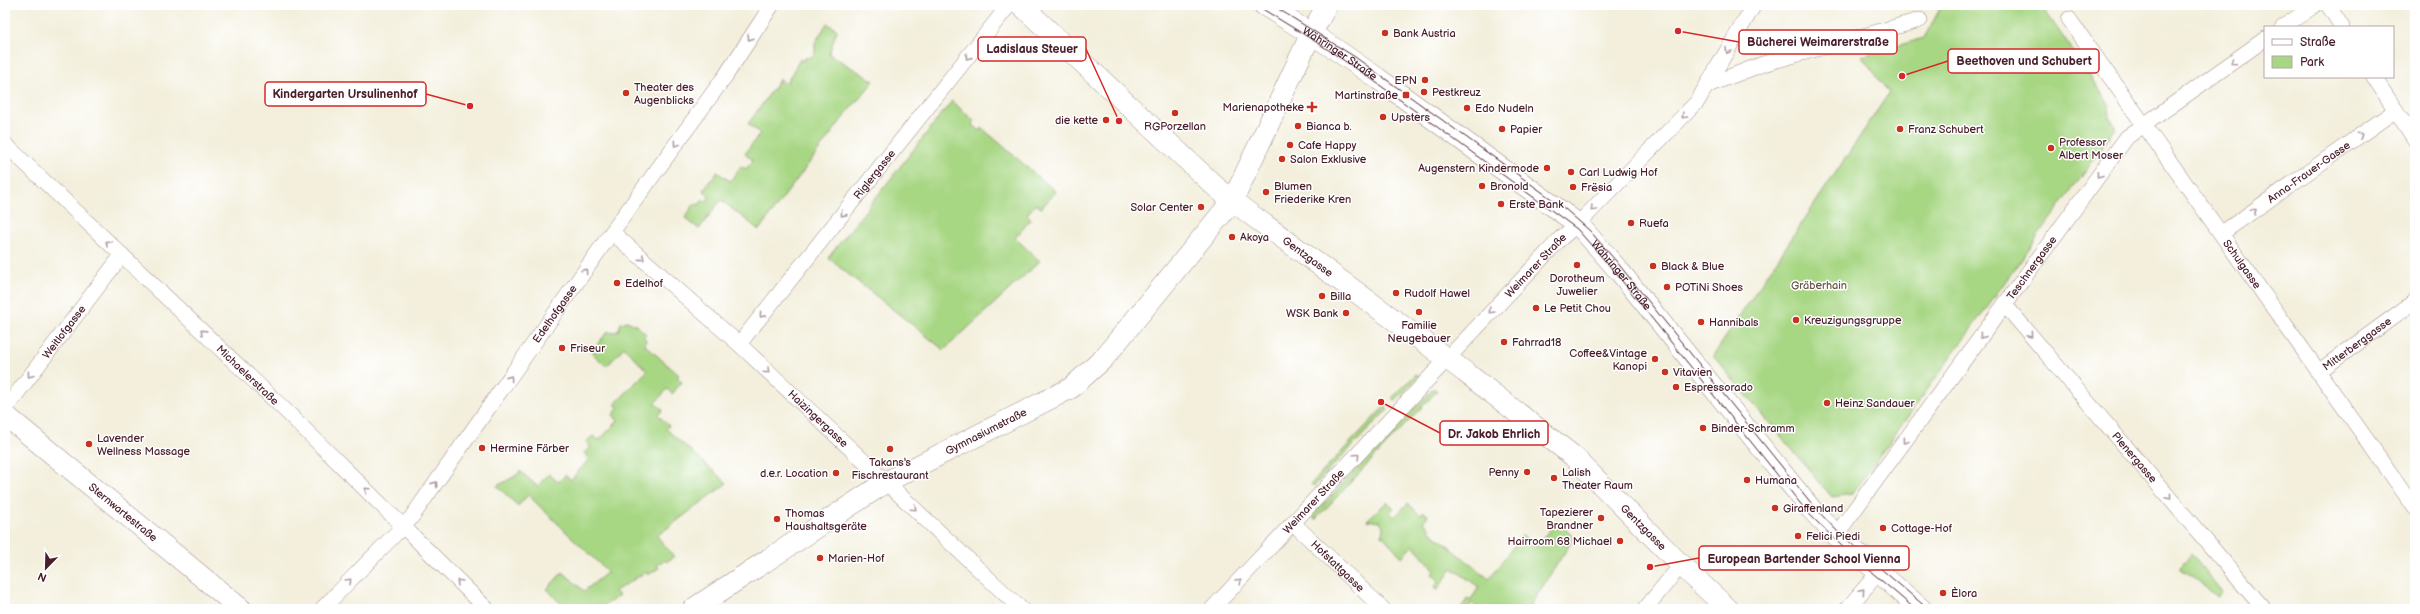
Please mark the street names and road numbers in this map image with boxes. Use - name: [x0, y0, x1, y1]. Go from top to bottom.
- street label: Währinger Straße: [1300, 24, 1380, 83]
- street label: Anna-Frauer-Gasse: [2265, 138, 2353, 205]
- street label: Riglergasse: [851, 147, 898, 202]
- street label: Weimarer Straße: [1502, 230, 1569, 300]
- street label: Teschnergasse: [2004, 233, 2059, 302]
- street label: Gentzgasse: [1280, 234, 1336, 280]
- street label: Währinger Straße: [1589, 237, 1655, 313]
- street label: Schulgasse: [2220, 237, 2264, 291]
- street label: Edelhofgasse: [530, 282, 580, 345]
- street label: Weitlofgasse: [39, 302, 88, 361]
- street label: Mitterberggasse: [2320, 314, 2394, 373]
- street label: Michaelerstraße: [214, 342, 282, 408]
- street label: Haizingergasse: [785, 387, 851, 450]
- street label: Gymnasiumstraße: [943, 405, 1029, 457]
- street label: Plenergasse: [2110, 429, 2160, 486]
- street label: Weimarer Straße: [1280, 466, 1347, 536]
- street label: Sternwartestraße: [86, 480, 161, 544]
- street label: Gentzgasse: [1618, 501, 1669, 553]
- street label: Hofstattgasse: [1309, 537, 1367, 595]

